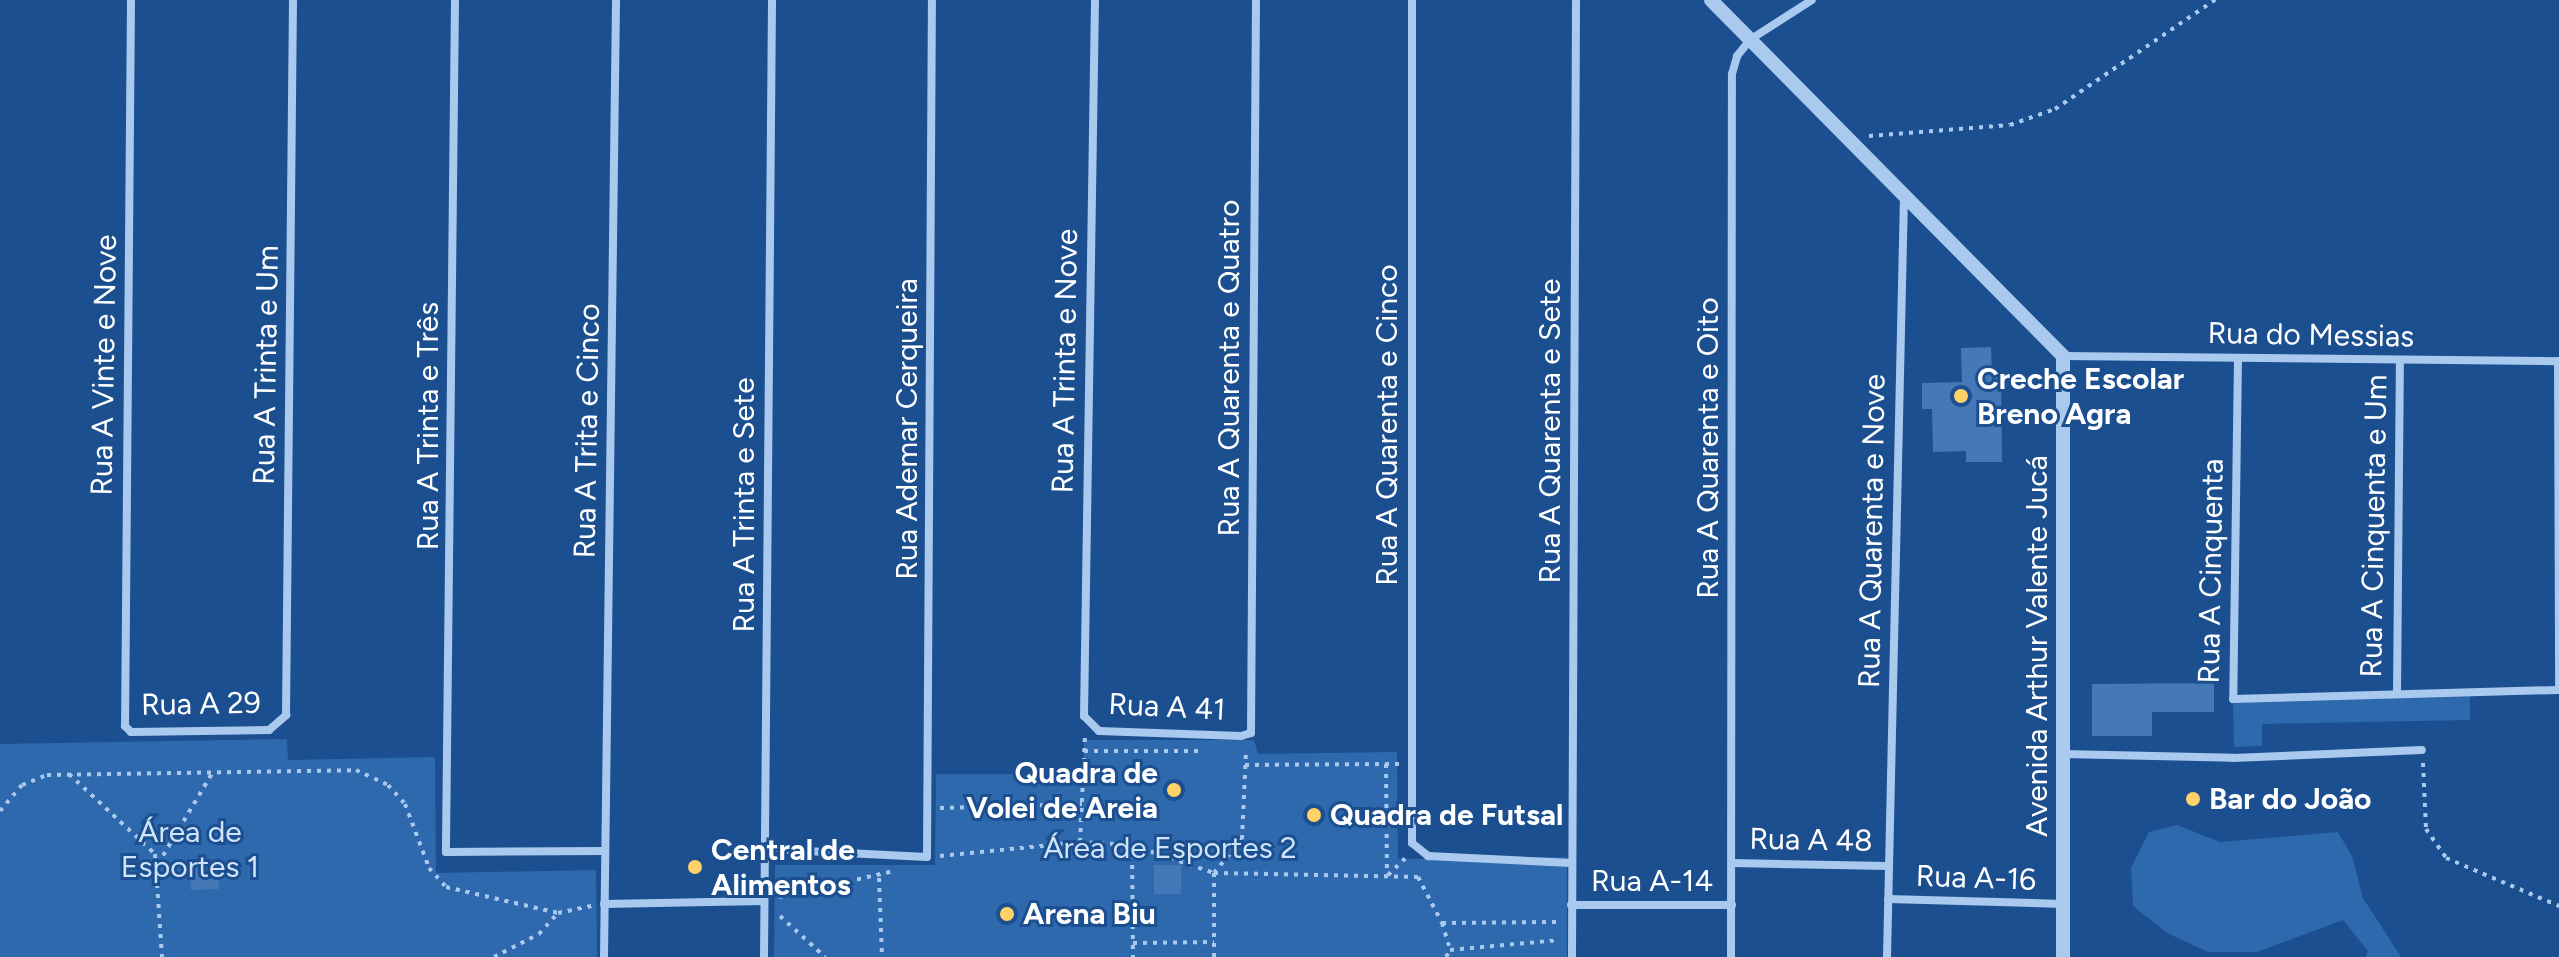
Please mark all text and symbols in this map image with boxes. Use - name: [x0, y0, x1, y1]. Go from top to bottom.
- street label: Rua A Quarenta e Quatro: [1211, 200, 1247, 536]
- street label: Rua A Trinta e Nove: [1045, 228, 1085, 494]
- street label: Rua A Vinte e Nove: [84, 234, 124, 496]
- street label: Rua A Trinta e Um: [246, 245, 286, 485]
- street label: Rua A Quarenta e Cinco: [1369, 264, 1405, 586]
- street label: Rua Ademar Cerqueira: [889, 278, 925, 580]
- street label: Rua A Quarenta e Sete: [1532, 279, 1568, 583]
- street label: Rua A Quarenta e Oito: [1690, 297, 1726, 599]
- street label: Rua A Trinta e Três: [410, 302, 446, 550]
- street label: Rua A Trita e Cinco: [567, 303, 607, 559]
- street label: Rua do Messias: [2207, 315, 2415, 355]
- place label: Creche Escolar Breno Agra: [1977, 361, 2184, 432]
- street label: Rua A Quarenta e Nove: [1851, 374, 1893, 688]
- street label: Rua A Cinquenta e Um: [2353, 374, 2395, 678]
- street label: Rua A Trinta e Sete: [726, 377, 762, 633]
- marker: Creche Escolar Breno Agra: [1952, 387, 1970, 405]
- street label: Avenida Arthur Valente Jucá: [2019, 455, 2055, 837]
- street label: Rua A Cinquenta: [2191, 458, 2231, 684]
- street label: Rua A 29: [141, 685, 261, 723]
- street label: Rua A 41: [1108, 686, 1226, 728]
- place label: Quadra de Volei de Areia: [966, 755, 1158, 826]
- marker: Quadra de Volei de Areia: [1165, 781, 1183, 799]
- place label: Bar do João: [2209, 781, 2372, 817]
- marker: Bar do João: [2184, 790, 2202, 808]
- place label: Quadra de Futsal: [1330, 797, 1563, 833]
- marker: Quadra de Futsal: [1305, 806, 1323, 824]
- park label: Área de Esportes 1: [121, 814, 259, 884]
- street label: Rua A 48: [1749, 821, 1873, 859]
- park label: Área de Esportes 2: [1043, 830, 1297, 866]
- place label: Central de Alimentos: [711, 832, 855, 902]
- marker: Central de Alimentos: [686, 858, 704, 876]
- street label: Rua A-16: [1915, 858, 2037, 898]
- street label: Rua A-14: [1591, 863, 1713, 899]
- place label: Arena Biu: [1023, 896, 1156, 932]
- marker: Arena Biu: [998, 905, 1016, 923]

